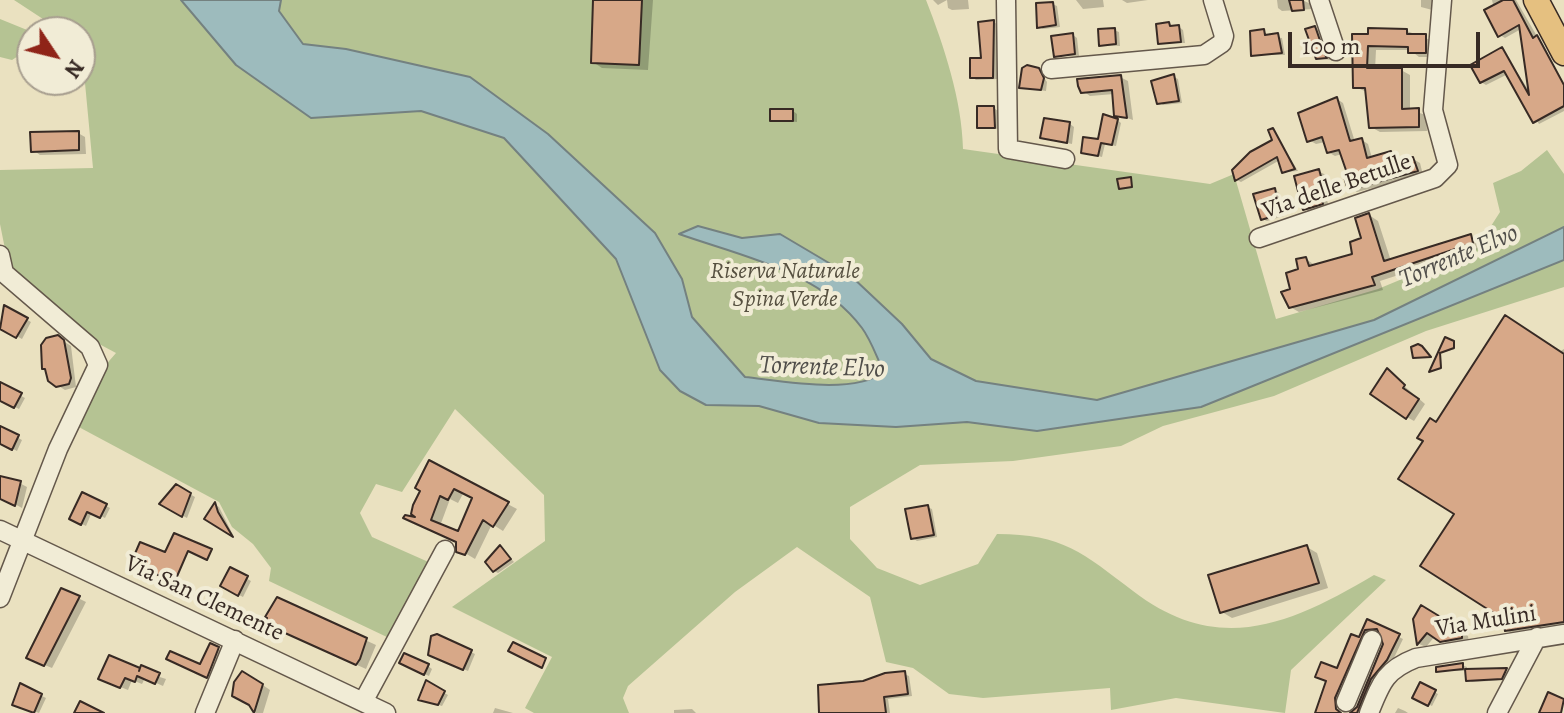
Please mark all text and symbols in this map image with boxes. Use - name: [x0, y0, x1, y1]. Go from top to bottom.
- north arrow: [16, 16, 96, 96]
- scale bar: [1292, 16, 1484, 66]
- text: 100 m: [1302, 30, 1361, 62]
- text: N: [57, 53, 91, 84]
- street label: Via delle Betulle: [1259, 148, 1415, 226]
- water label: Torrente Elvo: [1395, 218, 1523, 296]
- park label: Riserva Naturale Spina Verde: [710, 258, 860, 314]
- water label: Torrente Elvo: [759, 350, 885, 386]
- street label: Via San Clemente: [120, 550, 288, 648]
- street label: Via Mulini: [1433, 600, 1539, 644]

